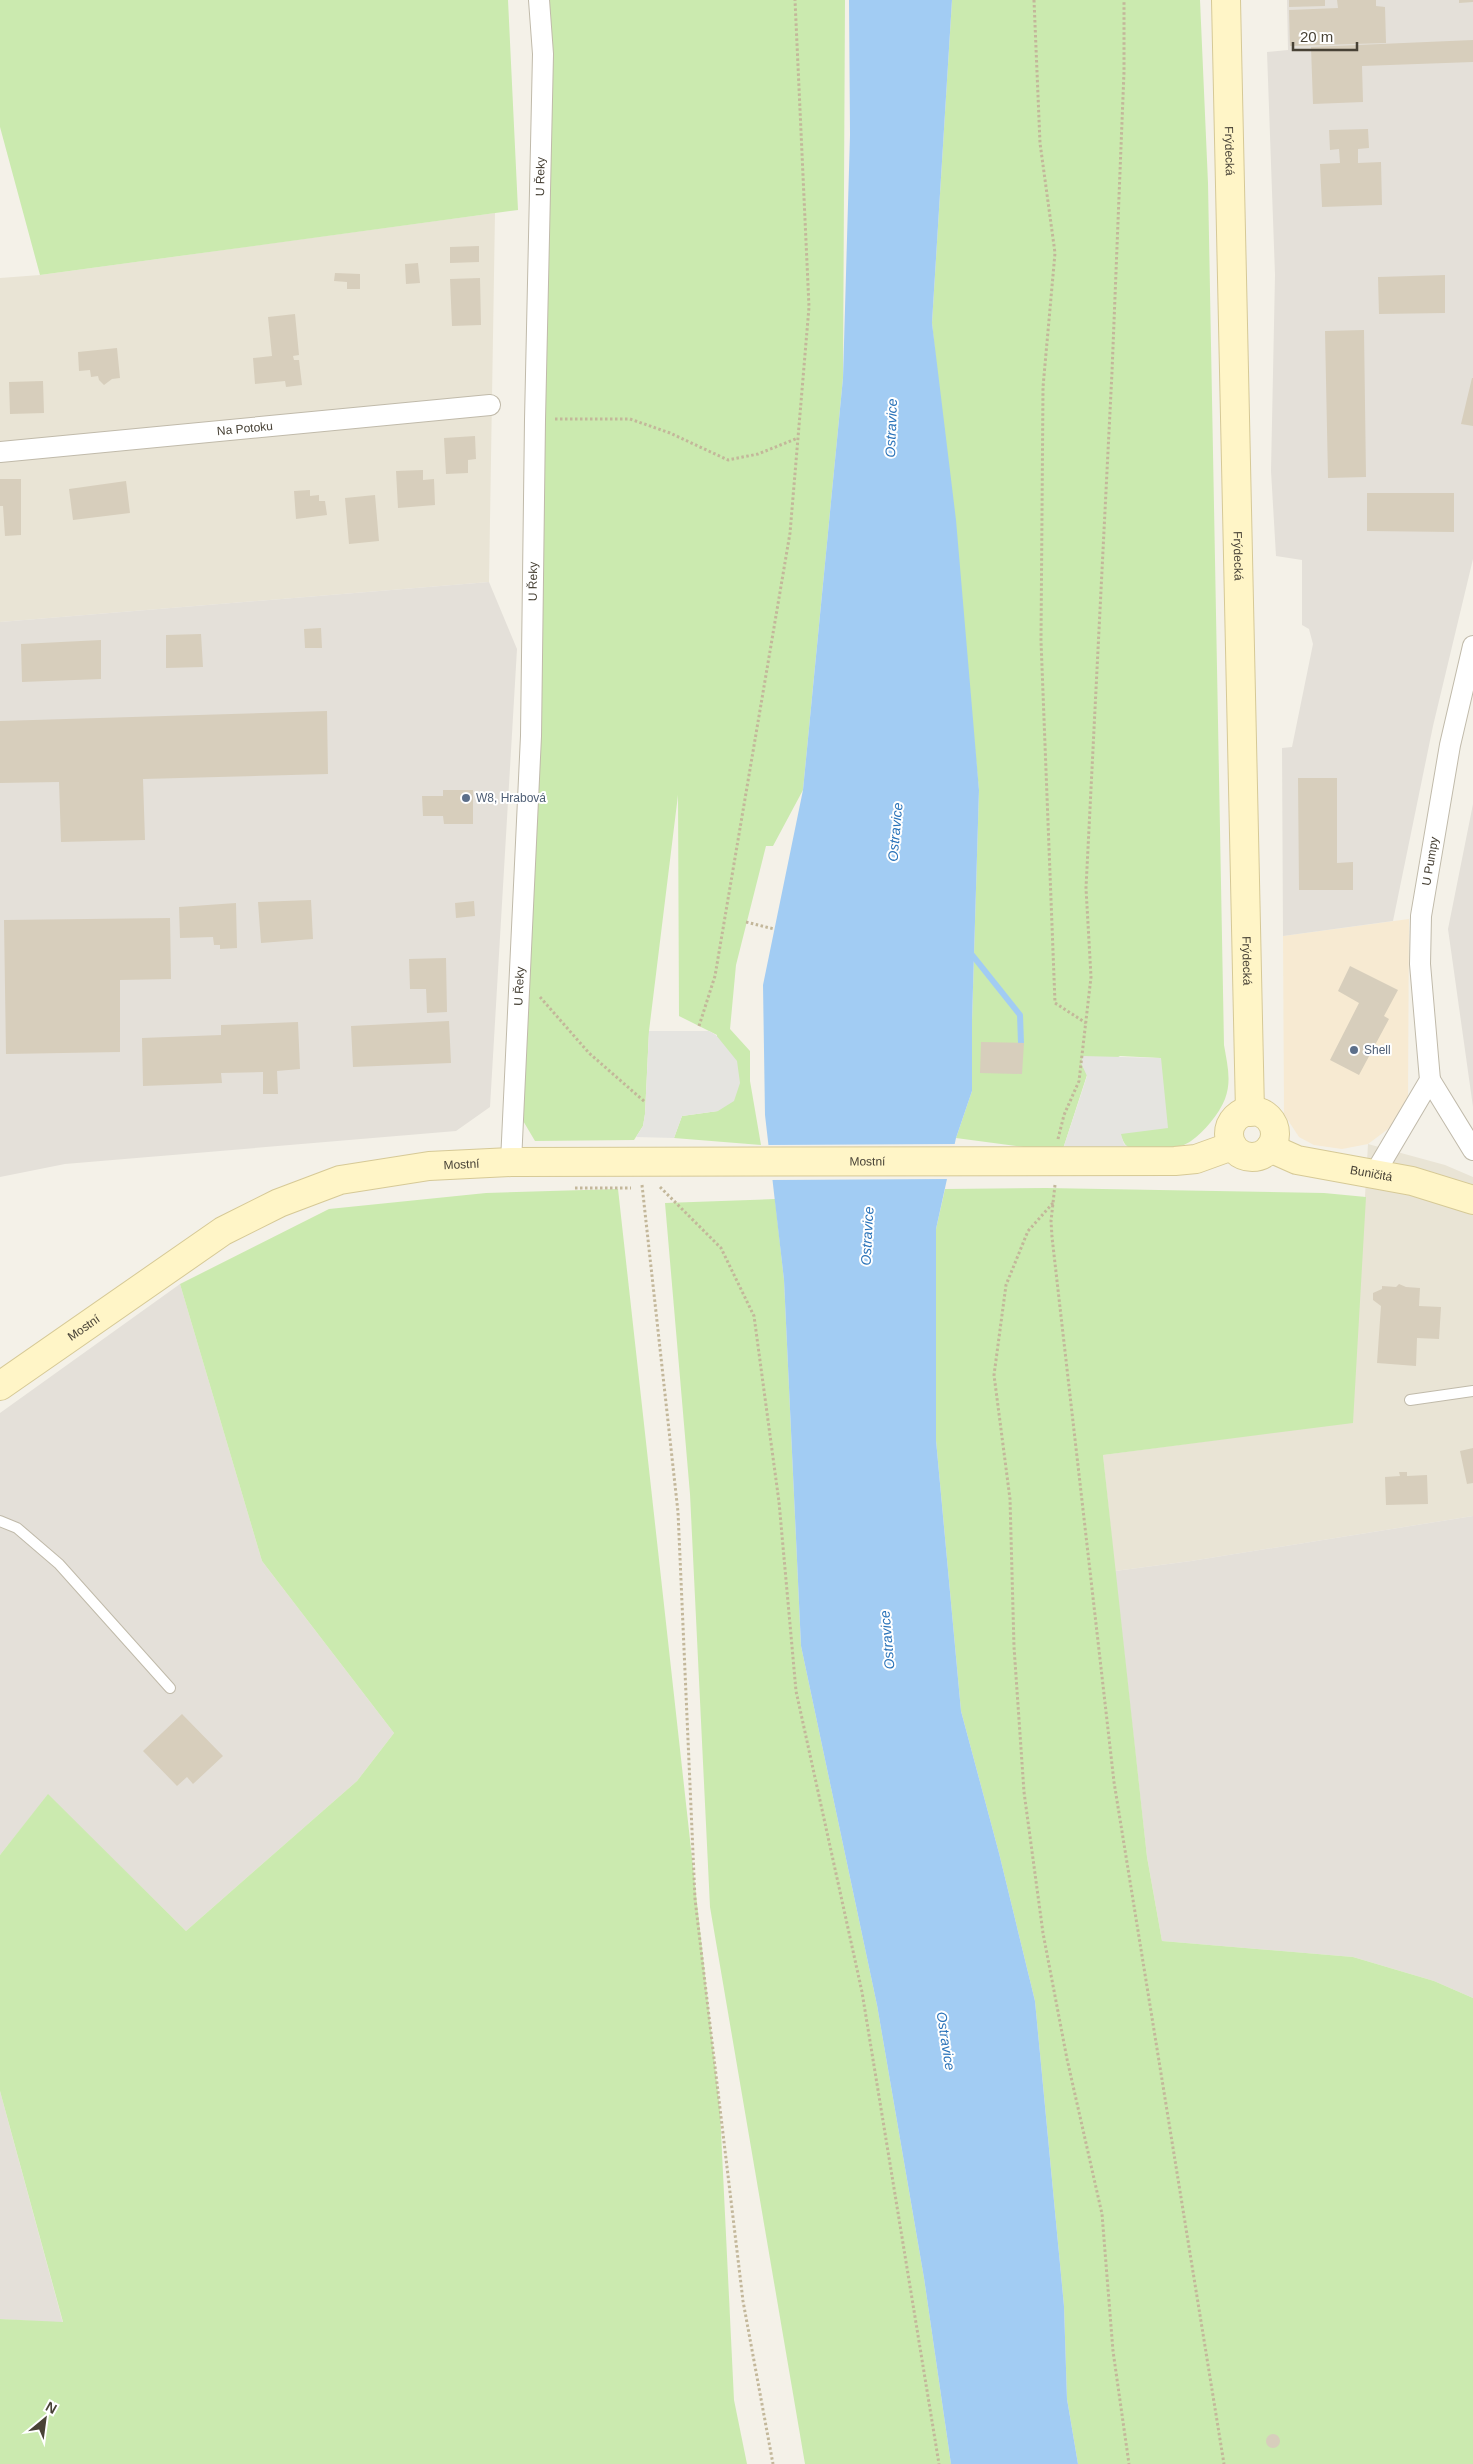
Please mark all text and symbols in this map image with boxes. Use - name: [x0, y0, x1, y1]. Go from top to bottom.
- scale bar: [1293, 20, 1357, 52]
- text: 20 m: [1300, 28, 1333, 45]
- street label: Frýdecká: [1222, 126, 1237, 176]
- street label: U Řeky: [532, 157, 548, 196]
- water label: Ostravice: [882, 398, 900, 458]
- street label: Na Potoku: [216, 419, 273, 438]
- street label: Frýdecká: [1230, 531, 1246, 581]
- street label: U Řeky: [525, 562, 540, 601]
- place label: W8, Hrabová: [476, 791, 546, 805]
- marker: W8, Hrabová: [460, 792, 472, 804]
- water label: Ostravice: [884, 802, 906, 862]
- street label: U Pumpy: [1419, 836, 1441, 887]
- street label: Frýdecká: [1239, 936, 1254, 986]
- street label: U Řeky: [511, 966, 527, 1006]
- place label: Shell: [1364, 1043, 1391, 1057]
- marker: Shell: [1348, 1044, 1360, 1056]
- street label: Mostní: [849, 1154, 886, 1168]
- street label: Mostní: [443, 1157, 480, 1172]
- street label: Buničitá: [1349, 1163, 1394, 1184]
- water label: Ostravice: [857, 1206, 877, 1266]
- street label: Mostní: [65, 1311, 103, 1344]
- water label: Ostravice: [876, 1610, 898, 1670]
- water label: Ostravice: [933, 2011, 959, 2072]
- north arrow: [20, 2394, 70, 2444]
- text: N: [43, 2398, 60, 2417]

